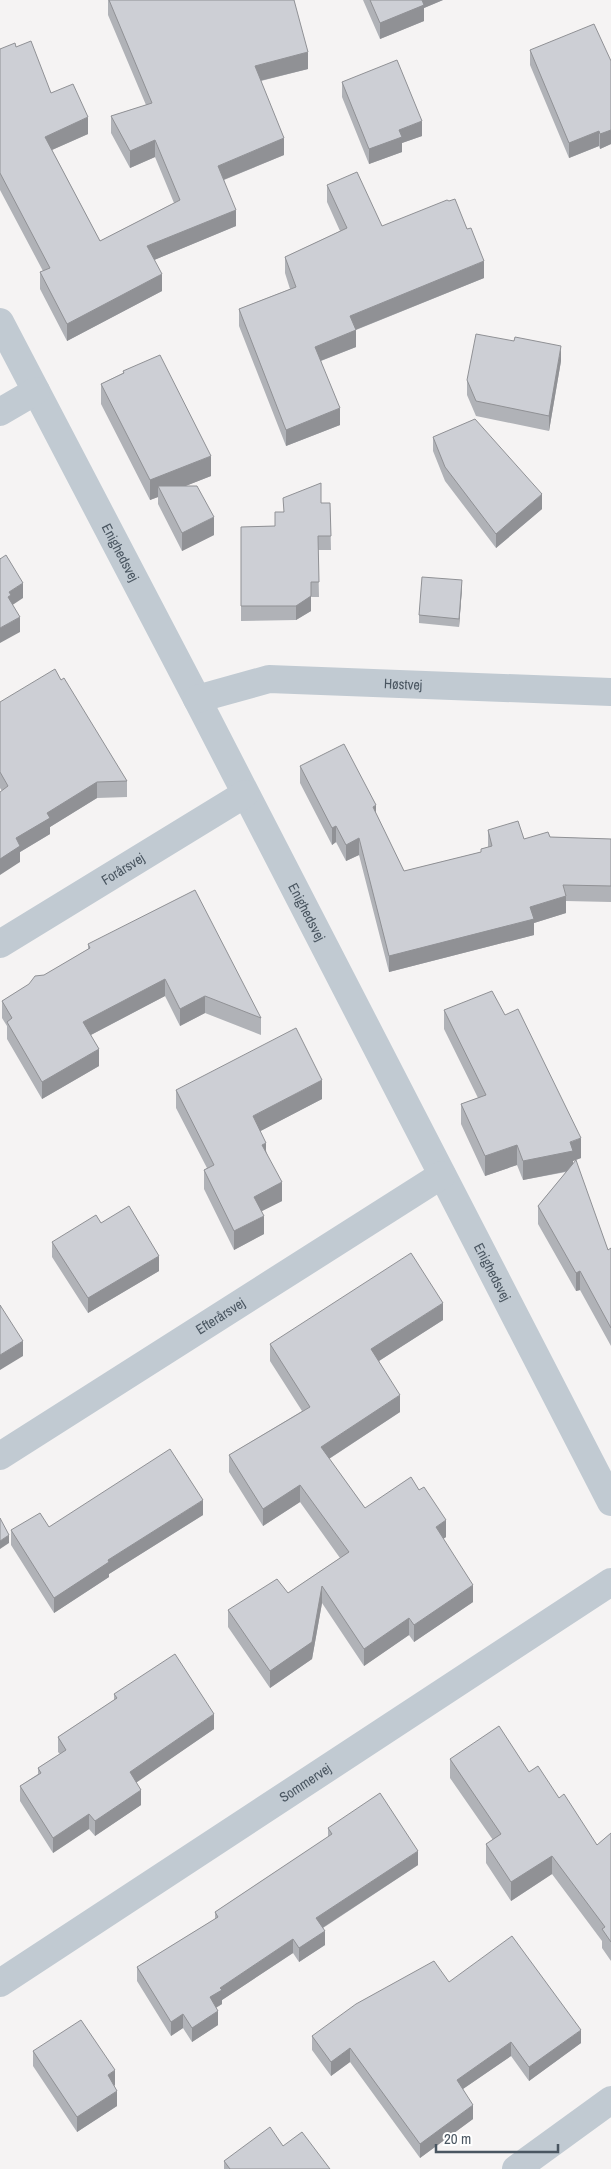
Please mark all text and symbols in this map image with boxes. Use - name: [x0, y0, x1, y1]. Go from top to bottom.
- street label: Enighedsvej: [98, 520, 143, 585]
- street label: Høstvej: [384, 674, 423, 694]
- street label: Forårsvej: [98, 849, 148, 889]
- street label: Enighedsvej: [284, 880, 329, 944]
- street label: Enighedsvej: [470, 1240, 515, 1304]
- street label: Efterårsvej: [192, 1294, 248, 1338]
- street label: Sommervej: [276, 1759, 334, 1806]
- scale bar: [436, 2122, 558, 2154]
- text: 20 m: [444, 2128, 471, 2149]

